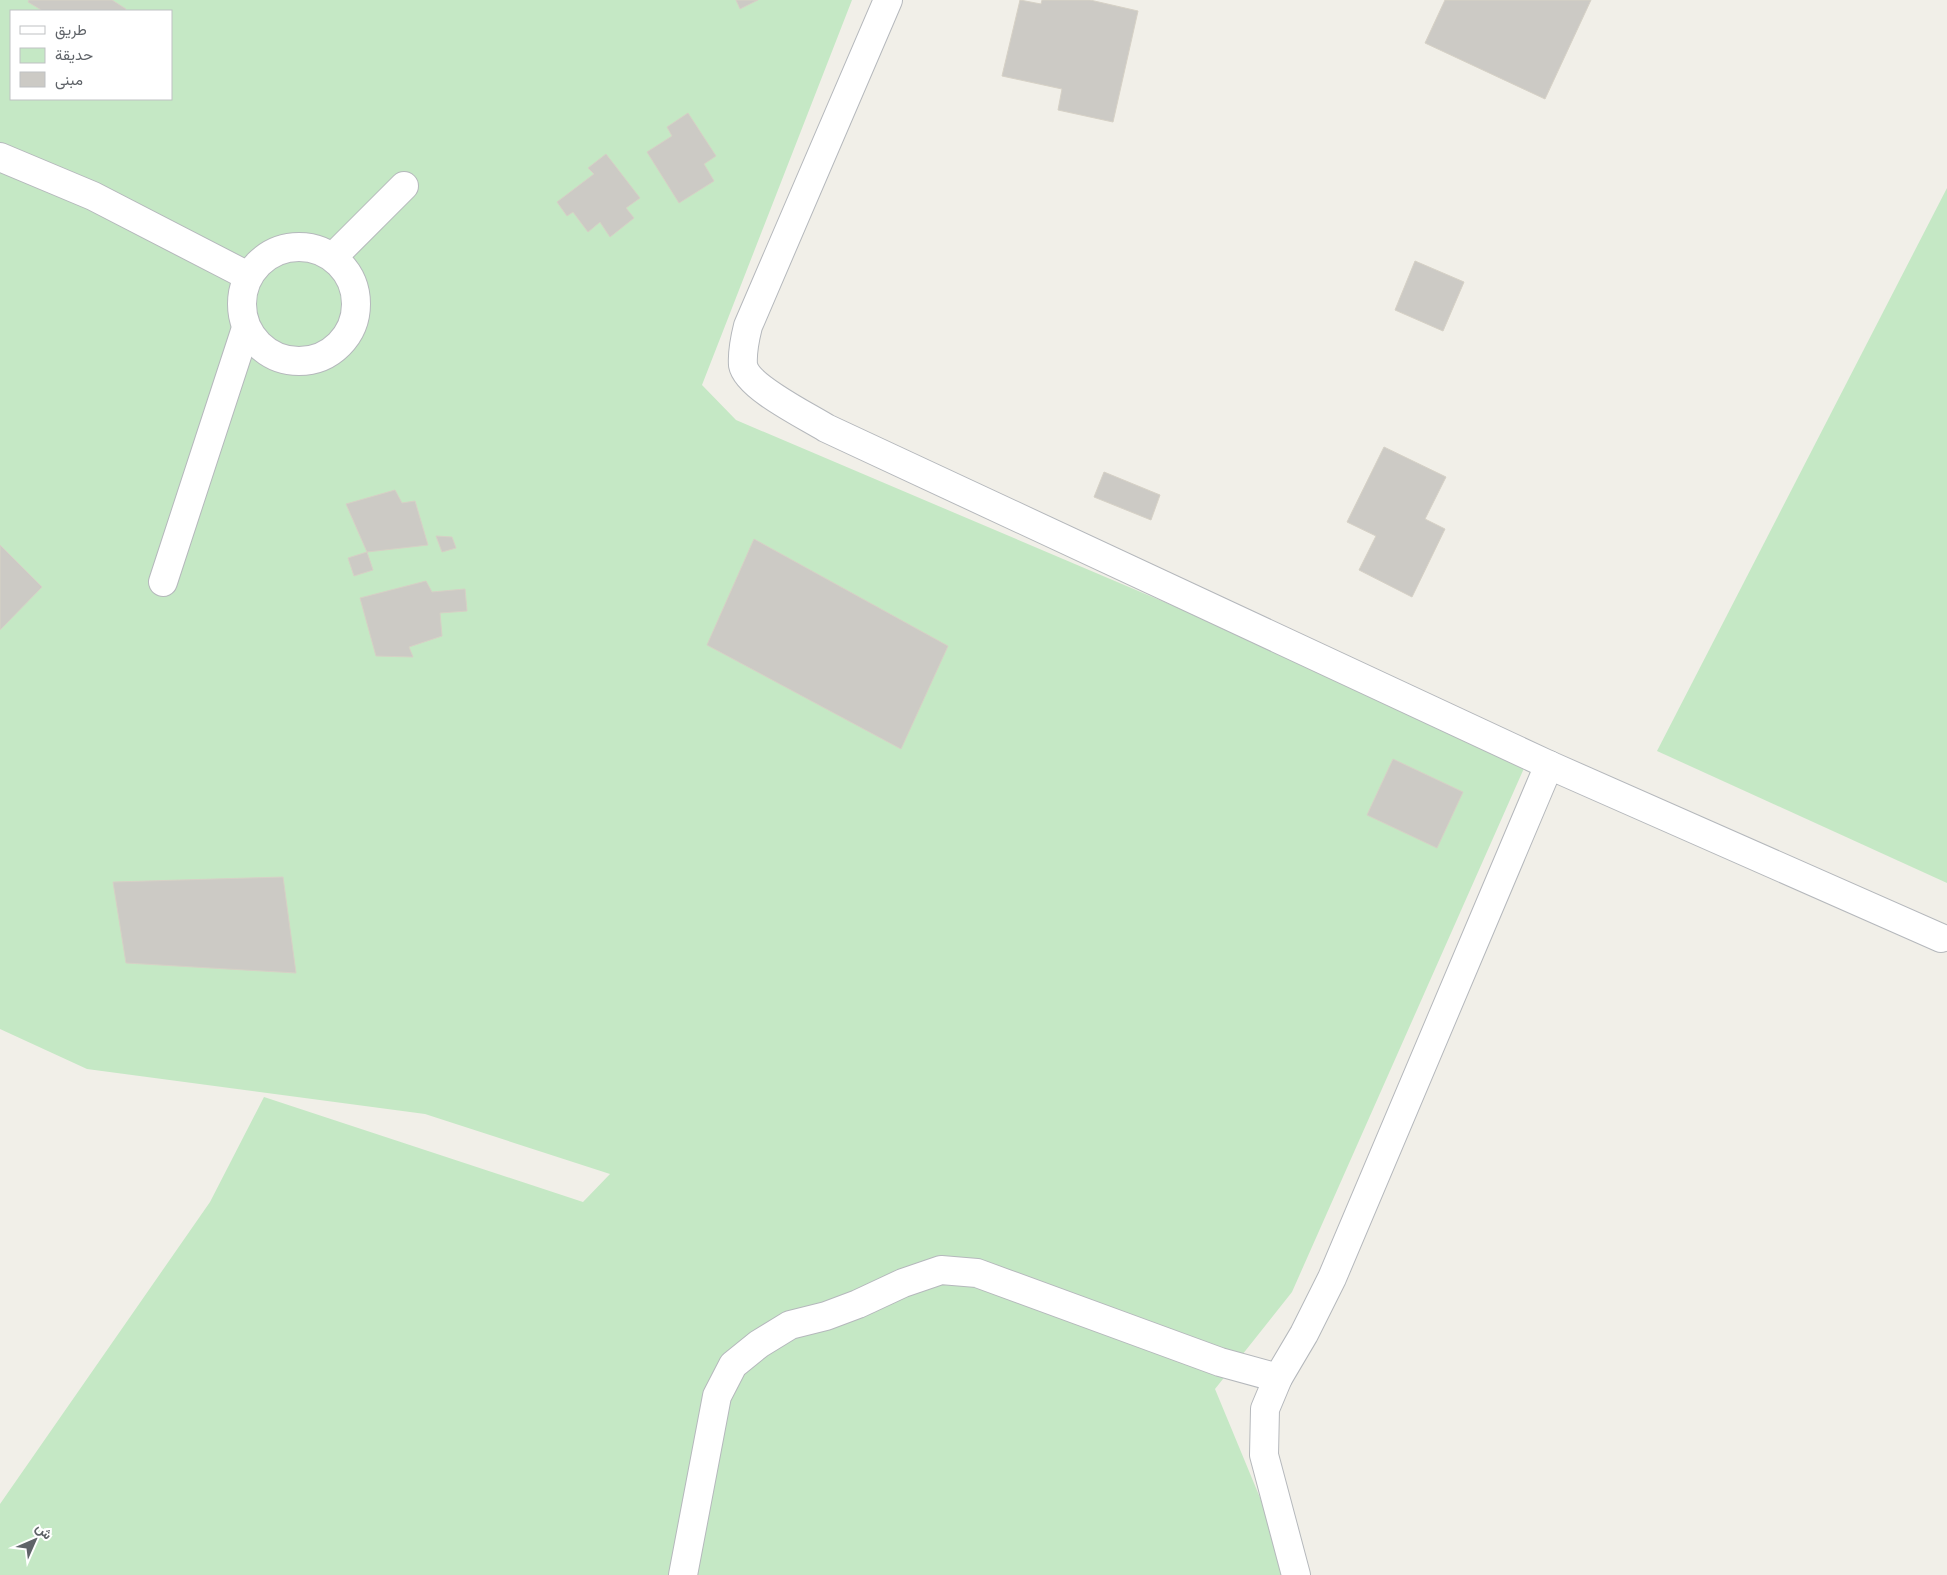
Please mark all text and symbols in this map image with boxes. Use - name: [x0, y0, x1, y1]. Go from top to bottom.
- legend: [10, 10, 172, 100]
- text: طريق: [55, 21, 87, 40]
- text: حديقة: [55, 46, 93, 64]
- text: مبنى: [55, 71, 83, 90]
- north arrow: [10, 1515, 60, 1565]
- text: ش: [32, 1519, 56, 1543]

